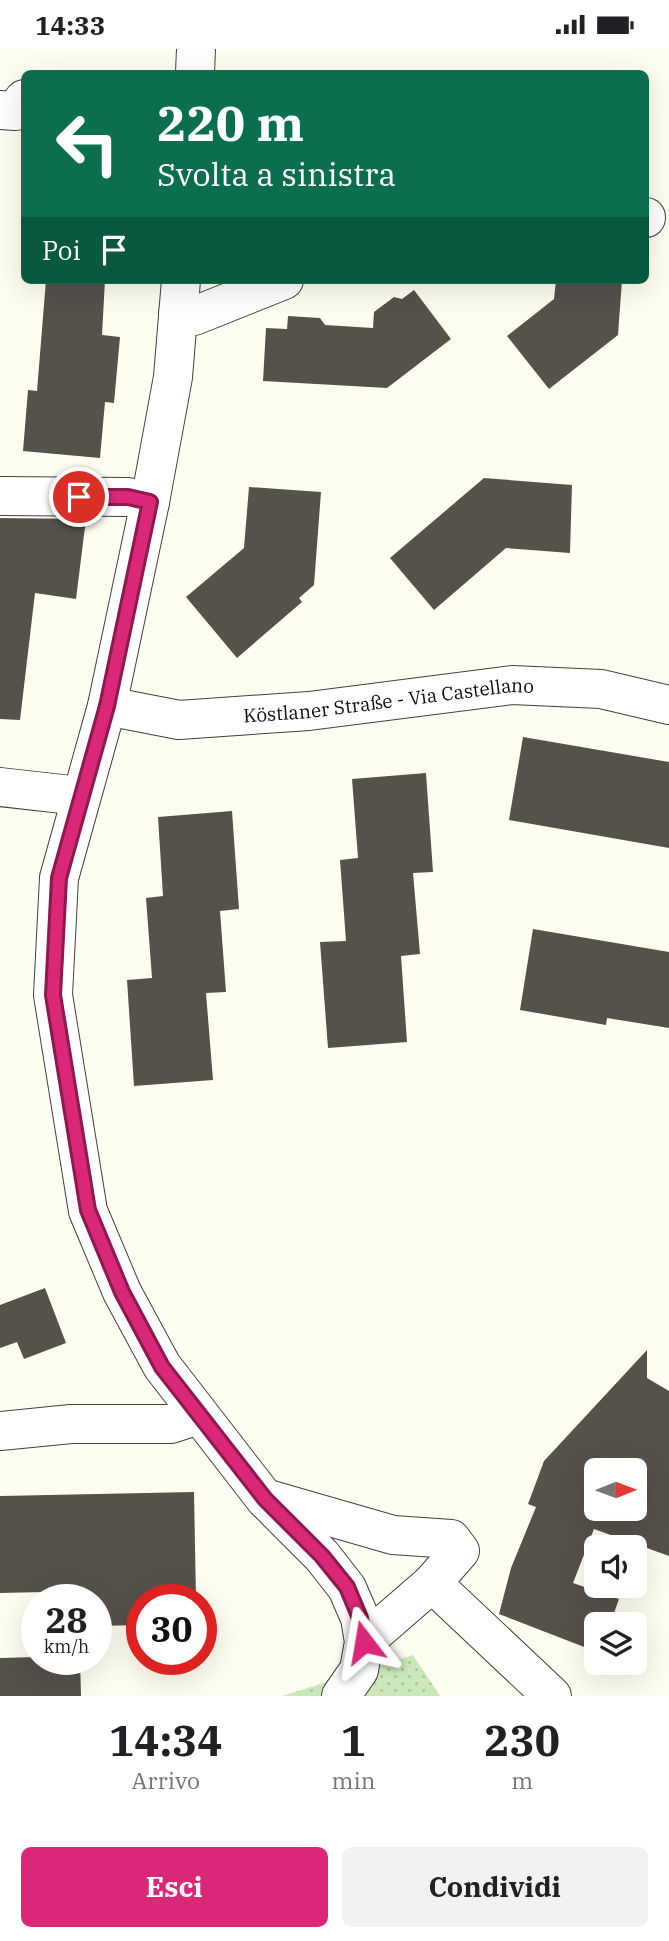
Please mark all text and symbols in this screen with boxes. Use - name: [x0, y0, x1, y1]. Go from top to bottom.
- text: 14:33: [35, 8, 105, 42]
- text: 220 m: [157, 91, 304, 154]
- icon: left: [42, 98, 133, 189]
- text: Svolta a sinistra: [157, 153, 396, 195]
- icon: arrive: [95, 231, 133, 269]
- text: Poi: [42, 233, 81, 267]
- pin: [49, 467, 109, 527]
- icon: arrive: [60, 478, 98, 516]
- street label: Köstlaner Straße - Via Castellano: [242, 673, 534, 728]
- north arrow: [584, 1458, 648, 1521]
- map controls: [584, 1458, 647, 1675]
- button: sound: [584, 1535, 647, 1598]
- speed limit sign: 30: [126, 1584, 217, 1675]
- text: 28: [45, 1597, 88, 1643]
- position arrow: [327, 1605, 401, 1679]
- button: layers: [584, 1612, 647, 1675]
- text: km/h: [44, 1635, 89, 1658]
- text: 14:34: [109, 1713, 223, 1768]
- text: 1: [341, 1713, 366, 1768]
- text: 230: [484, 1713, 560, 1768]
- text: Arrivo: [132, 1765, 200, 1795]
- text: min: [332, 1765, 375, 1795]
- text: m: [511, 1765, 533, 1795]
- button: Esci: [21, 1847, 328, 1927]
- button: Condividi: [342, 1847, 648, 1927]

